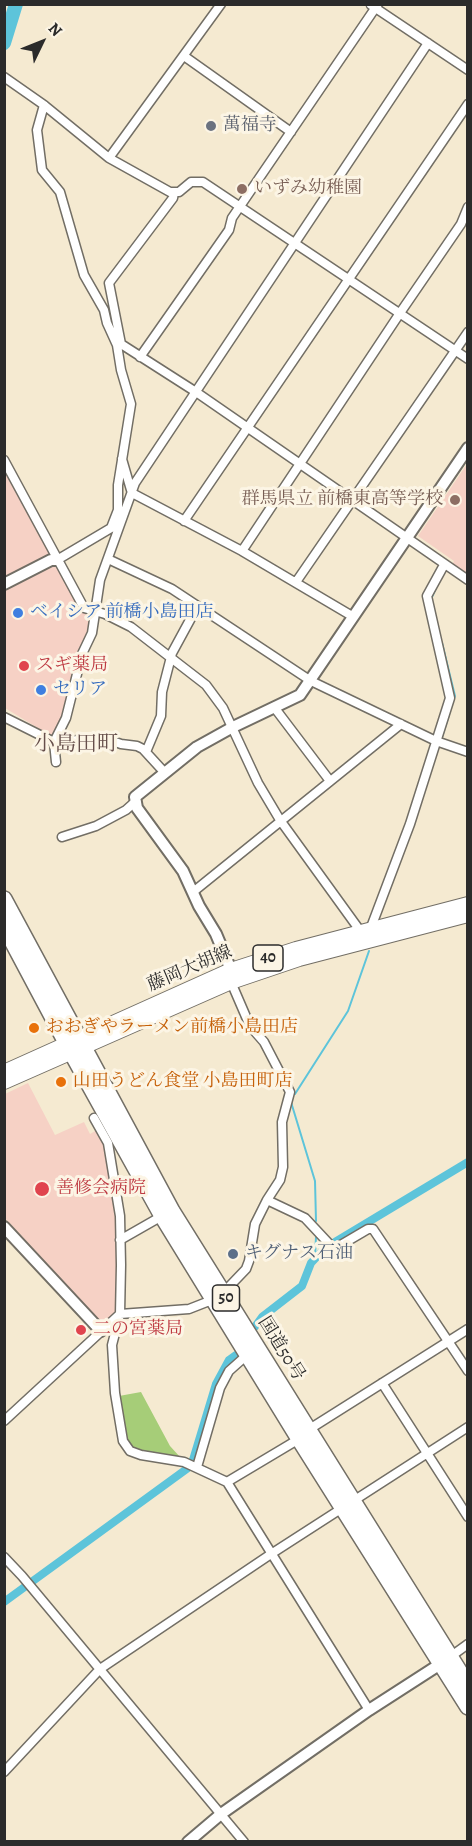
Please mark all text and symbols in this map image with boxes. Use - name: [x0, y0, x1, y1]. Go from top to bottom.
- north arrow: [12, 12, 72, 72]
- text: N: [43, 18, 67, 41]
- place label: 萬福寺: [223, 115, 277, 137]
- marker: 萬福寺: [204, 119, 218, 133]
- place label: いずみ幼稚園: [254, 178, 362, 200]
- marker: いずみ幼稚園: [235, 182, 249, 196]
- place label: 群馬県立 前橋東高等学校: [241, 489, 443, 511]
- marker: 群馬県立 前橋東高等学校: [448, 493, 462, 507]
- place label: ベイシア 前橋小島田店: [30, 602, 214, 624]
- marker: ベイシア 前橋小島田店: [11, 606, 25, 620]
- place label: スギ薬局: [36, 655, 108, 677]
- marker: スギ薬局: [17, 659, 31, 673]
- place label: セリア: [53, 679, 107, 701]
- marker: セリア: [34, 683, 48, 697]
- district label: 小島田町: [34, 732, 118, 758]
- street label: 藤岡大胡線: [144, 941, 236, 997]
- road number: 40: [253, 945, 283, 971]
- place label: おおぎやラーメン前橋小島田店: [46, 1017, 298, 1039]
- marker: おおぎやラーメン前橋小島田店: [27, 1021, 41, 1035]
- place label: 山田うどん食堂 小島田町店: [73, 1071, 293, 1093]
- marker: 山田うどん食堂 小島田町店: [54, 1075, 68, 1089]
- place label: 善修会病院: [56, 1178, 146, 1200]
- marker: 善修会病院: [33, 1180, 51, 1198]
- place label: キグナス石油: [245, 1243, 353, 1265]
- marker: キグナス石油: [226, 1247, 240, 1261]
- road number: 50: [212, 1285, 240, 1311]
- street label: 国道50号: [253, 1313, 309, 1385]
- place label: 二の宮薬局: [93, 1319, 183, 1341]
- marker: 二の宮薬局: [74, 1323, 88, 1337]

